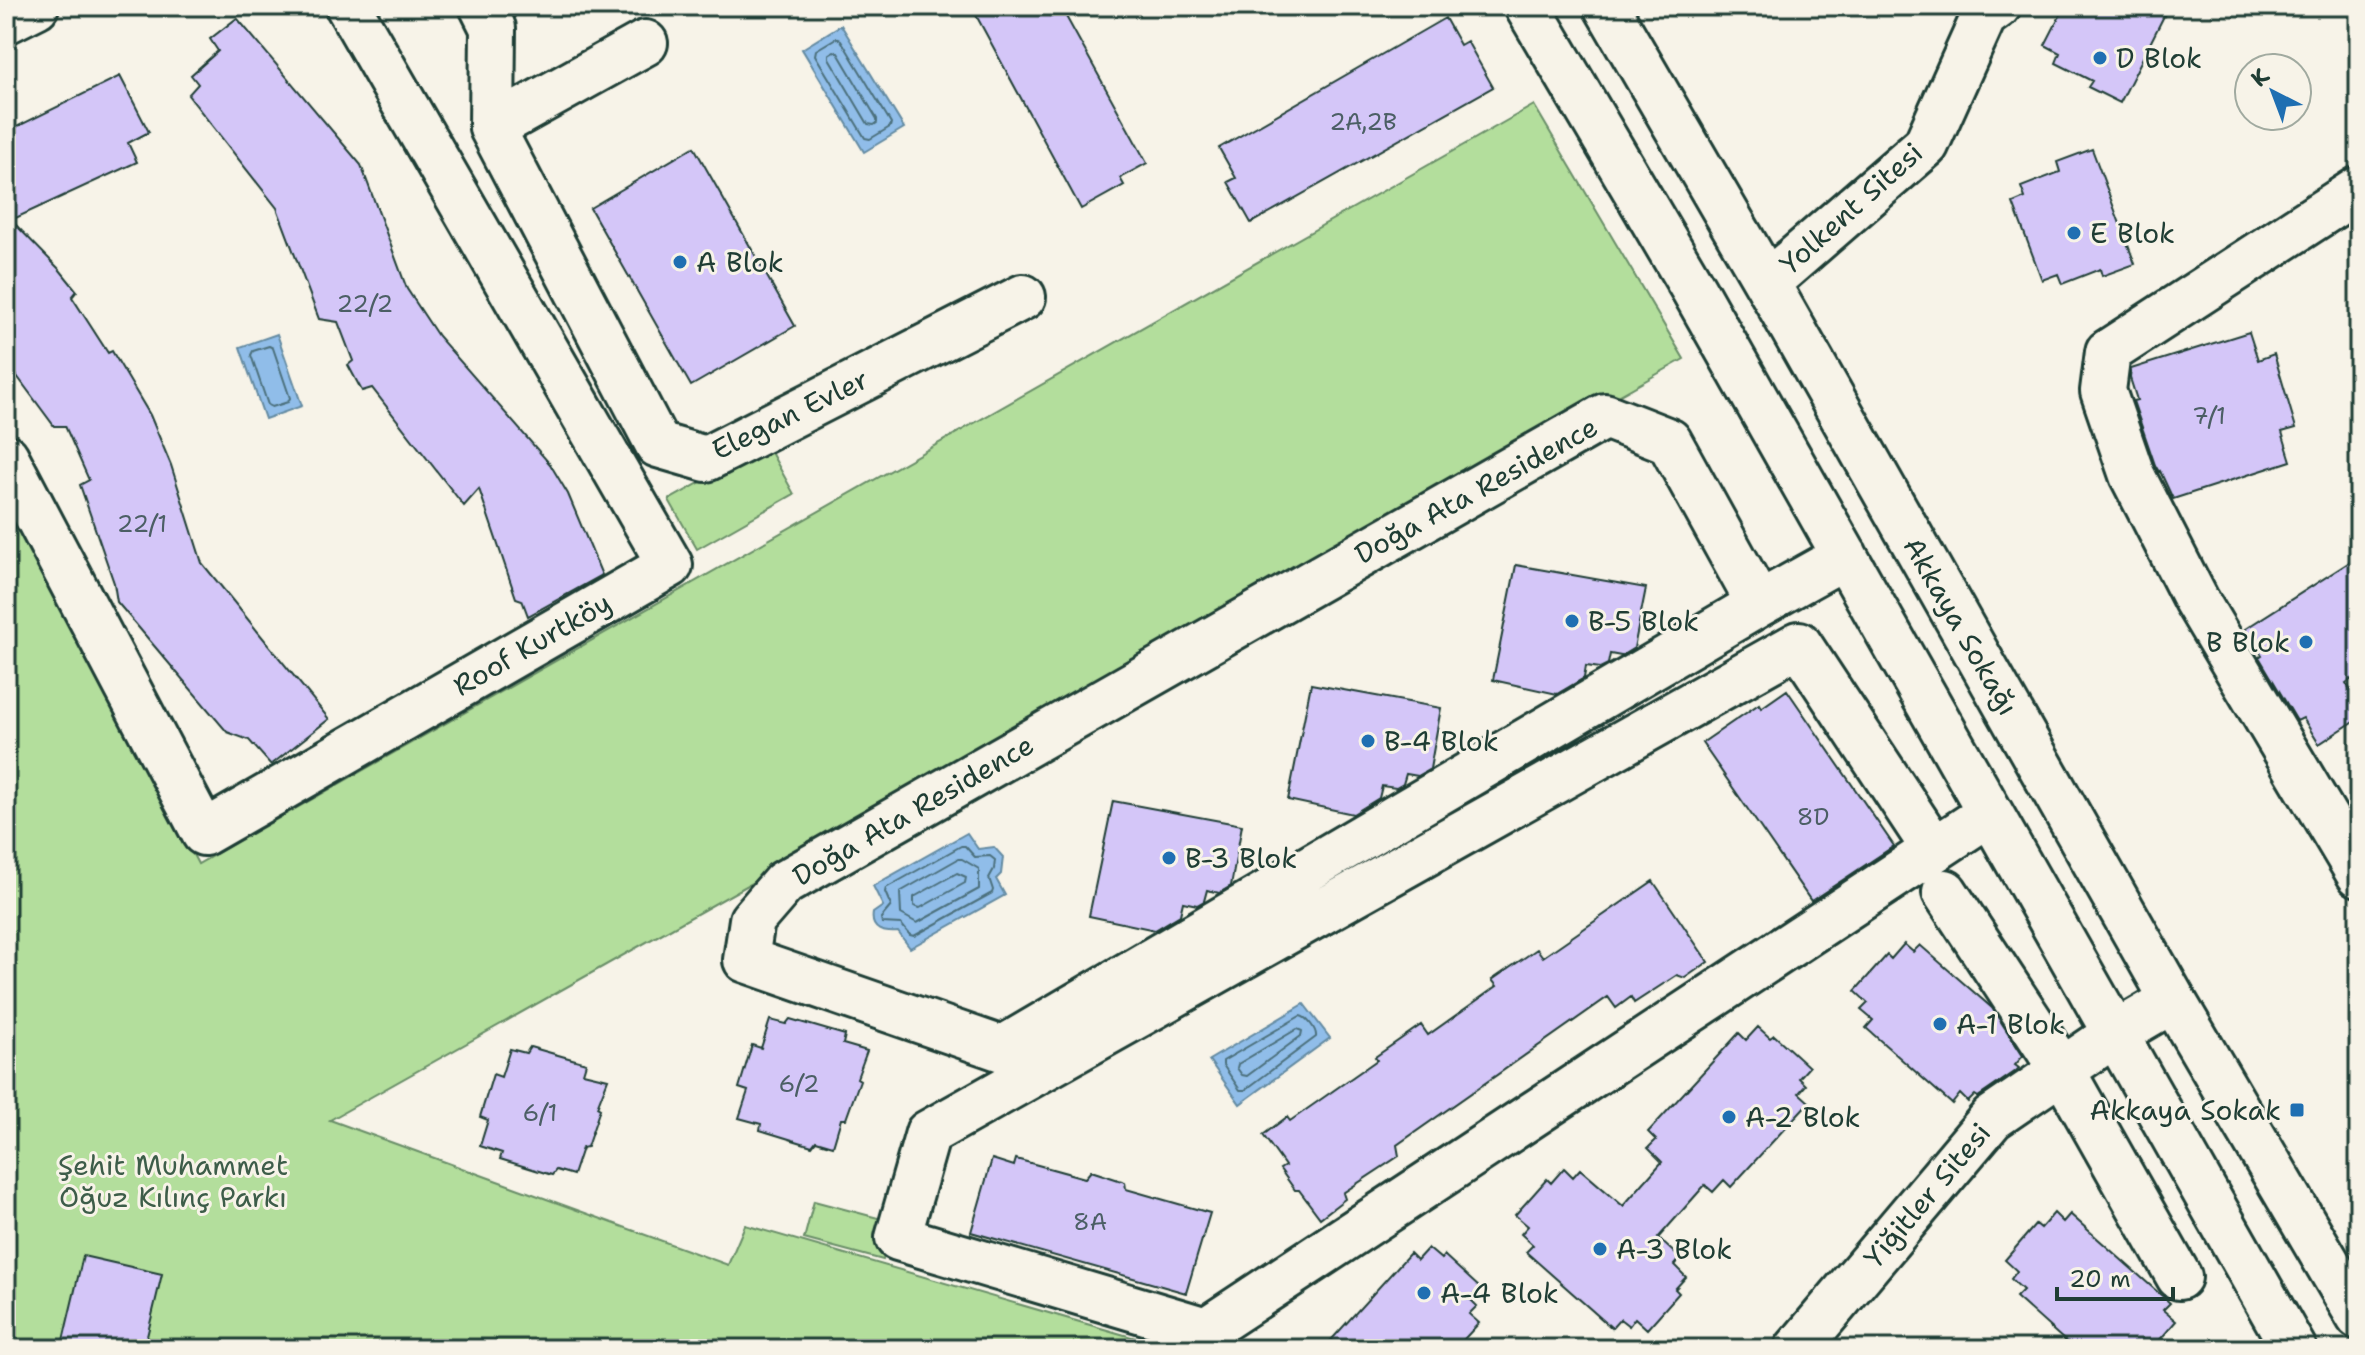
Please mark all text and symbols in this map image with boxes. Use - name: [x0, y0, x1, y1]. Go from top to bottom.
- place label: D Blok: [2116, 39, 2202, 77]
- marker: D Blok: [2091, 49, 2109, 67]
- north arrow: [2233, 52, 2313, 132]
- text: K: [2245, 62, 2275, 93]
- house number: 2A,2B: [1329, 106, 1397, 138]
- street label: Yolkent Sitesi: [1771, 134, 1931, 282]
- place label: E Blok: [2090, 214, 2175, 252]
- marker: E Blok: [2065, 224, 2083, 242]
- place label: A Blok: [696, 243, 784, 281]
- marker: A Blok: [671, 253, 689, 271]
- house number: 22/2: [337, 288, 393, 320]
- street label: Elegan Evler: [705, 360, 875, 468]
- house number: 7/1: [2192, 400, 2226, 432]
- street label: Doğa Ata Residence: [1348, 407, 1604, 573]
- house number: 22/1: [117, 508, 167, 540]
- street label: Akkaya Sokağı: [1895, 530, 2027, 722]
- street label: Roof Kurtköy: [446, 583, 618, 705]
- place label: B-5 Blok: [1588, 602, 1699, 640]
- marker: B-5 Blok: [1563, 612, 1581, 630]
- place label: B Blok: [2206, 623, 2290, 661]
- marker: B Blok: [2297, 633, 2315, 651]
- place label: B-4 Blok: [1384, 722, 1499, 760]
- street label: Doğa Ata Residence: [786, 725, 1040, 895]
- marker: B-4 Blok: [1359, 732, 1377, 750]
- house number: 8D: [1797, 801, 1829, 833]
- place label: B-3 Blok: [1185, 839, 1297, 877]
- marker: B-3 Blok: [1160, 849, 1178, 867]
- place label: A-1 Blok: [1956, 1005, 2065, 1043]
- marker: A-1 Blok: [1931, 1015, 1949, 1033]
- house number: 6/2: [778, 1068, 820, 1100]
- place label: Akkaya Sokak: [2090, 1091, 2281, 1129]
- house number: 6/1: [523, 1097, 557, 1129]
- place label: A-2 Blok: [1745, 1098, 1861, 1136]
- marker: Akkaya Sokak: [2288, 1101, 2306, 1119]
- marker: A-2 Blok: [1720, 1108, 1738, 1126]
- street label: Yiğitler Sitesi: [1855, 1114, 1999, 1276]
- park label: Şehit Muhammet Oğuz Kılınç Parkı: [58, 1146, 288, 1216]
- house number: 8A: [1073, 1206, 1107, 1238]
- place label: A-3 Blok: [1616, 1230, 1732, 1268]
- marker: A-3 Blok: [1591, 1240, 1609, 1258]
- scale bar: [2057, 1251, 2173, 1301]
- text: 20 m: [2069, 1263, 2131, 1295]
- place label: A-4 Blok: [1440, 1274, 1559, 1312]
- marker: A-4 Blok: [1415, 1284, 1433, 1302]

